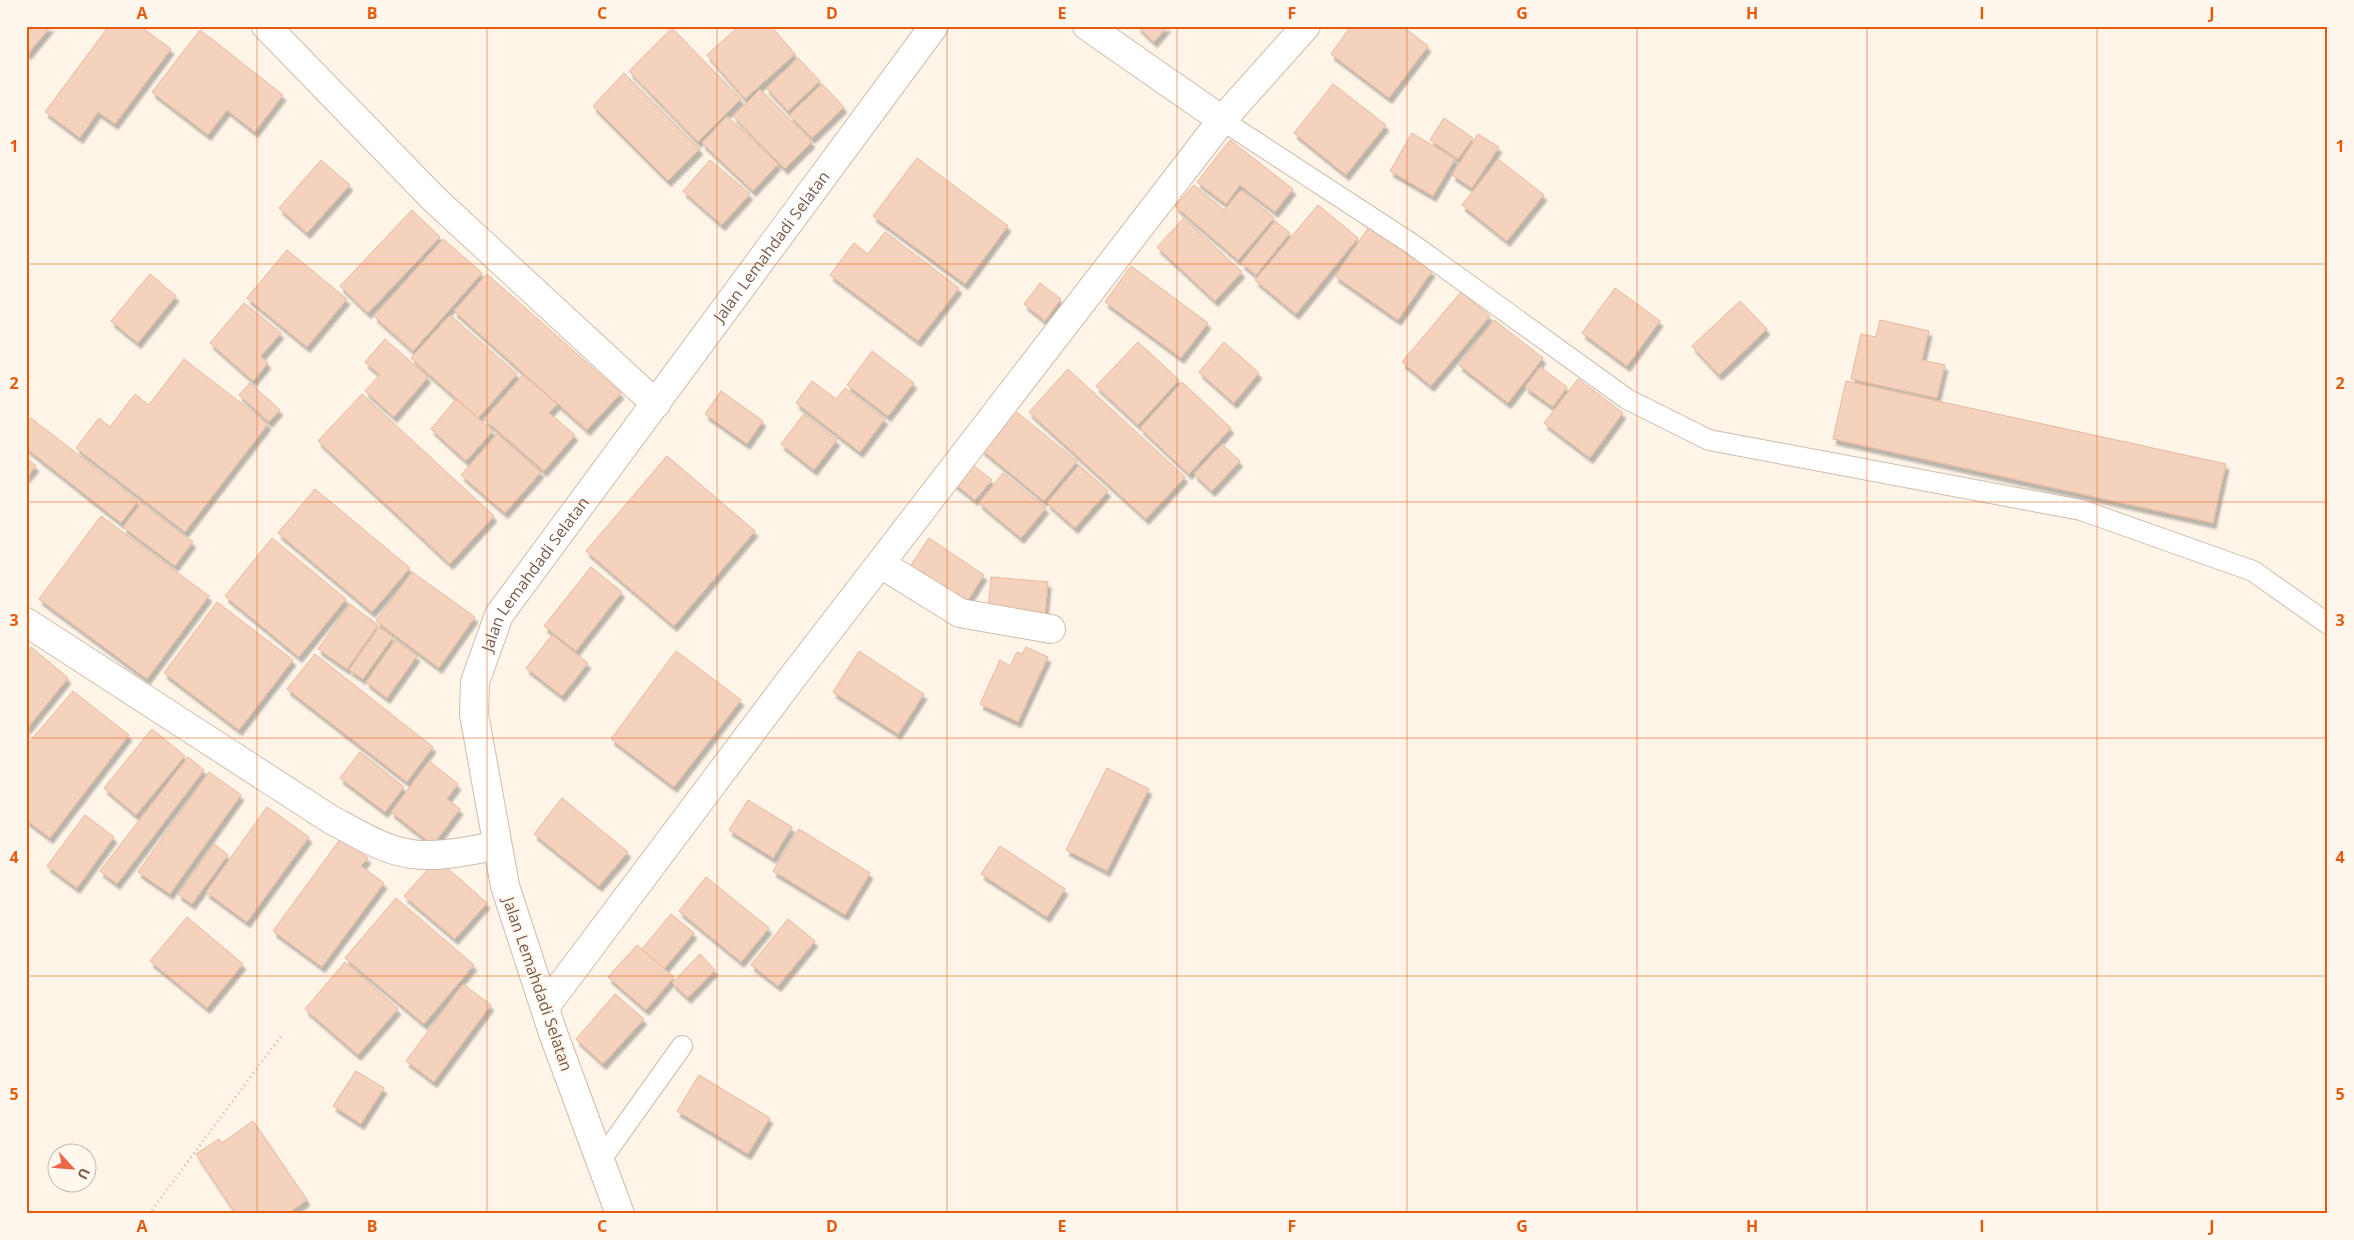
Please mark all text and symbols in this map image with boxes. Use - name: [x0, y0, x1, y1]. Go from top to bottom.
- text: A: [136, 2, 148, 24]
- text: B: [367, 2, 377, 24]
- text: C: [597, 2, 607, 24]
- text: D: [826, 2, 838, 24]
- text: E: [1058, 2, 1067, 24]
- text: F: [1288, 2, 1296, 24]
- text: G: [1516, 2, 1528, 24]
- text: H: [1746, 2, 1758, 24]
- text: I: [1979, 2, 1985, 24]
- text: J: [2207, 2, 2215, 24]
- text: 1: [9, 135, 19, 157]
- text: 1: [2335, 135, 2345, 157]
- street label: Jalan Lemahdadi Selatan: [707, 166, 834, 328]
- text: 2: [9, 372, 19, 394]
- text: 2: [2335, 372, 2345, 394]
- street label: Jalan Lemahdadi Selatan: [475, 492, 594, 656]
- text: 3: [9, 609, 19, 631]
- text: 3: [2335, 609, 2345, 631]
- text: 4: [9, 846, 19, 868]
- text: 4: [2335, 846, 2345, 868]
- street label: Jalan Lemahdadi Selatan: [497, 892, 578, 1074]
- text: 5: [9, 1083, 19, 1105]
- text: 5: [2335, 1083, 2345, 1105]
- north arrow: [48, 1142, 98, 1192]
- text: U: [73, 1165, 95, 1183]
- text: A: [136, 1215, 148, 1237]
- text: B: [367, 1215, 377, 1237]
- text: C: [597, 1215, 607, 1237]
- text: D: [826, 1215, 838, 1237]
- text: E: [1058, 1215, 1067, 1237]
- text: F: [1288, 1215, 1296, 1237]
- text: G: [1516, 1215, 1528, 1237]
- text: H: [1746, 1215, 1758, 1237]
- text: I: [1979, 1215, 1985, 1237]
- text: J: [2207, 1215, 2215, 1237]

